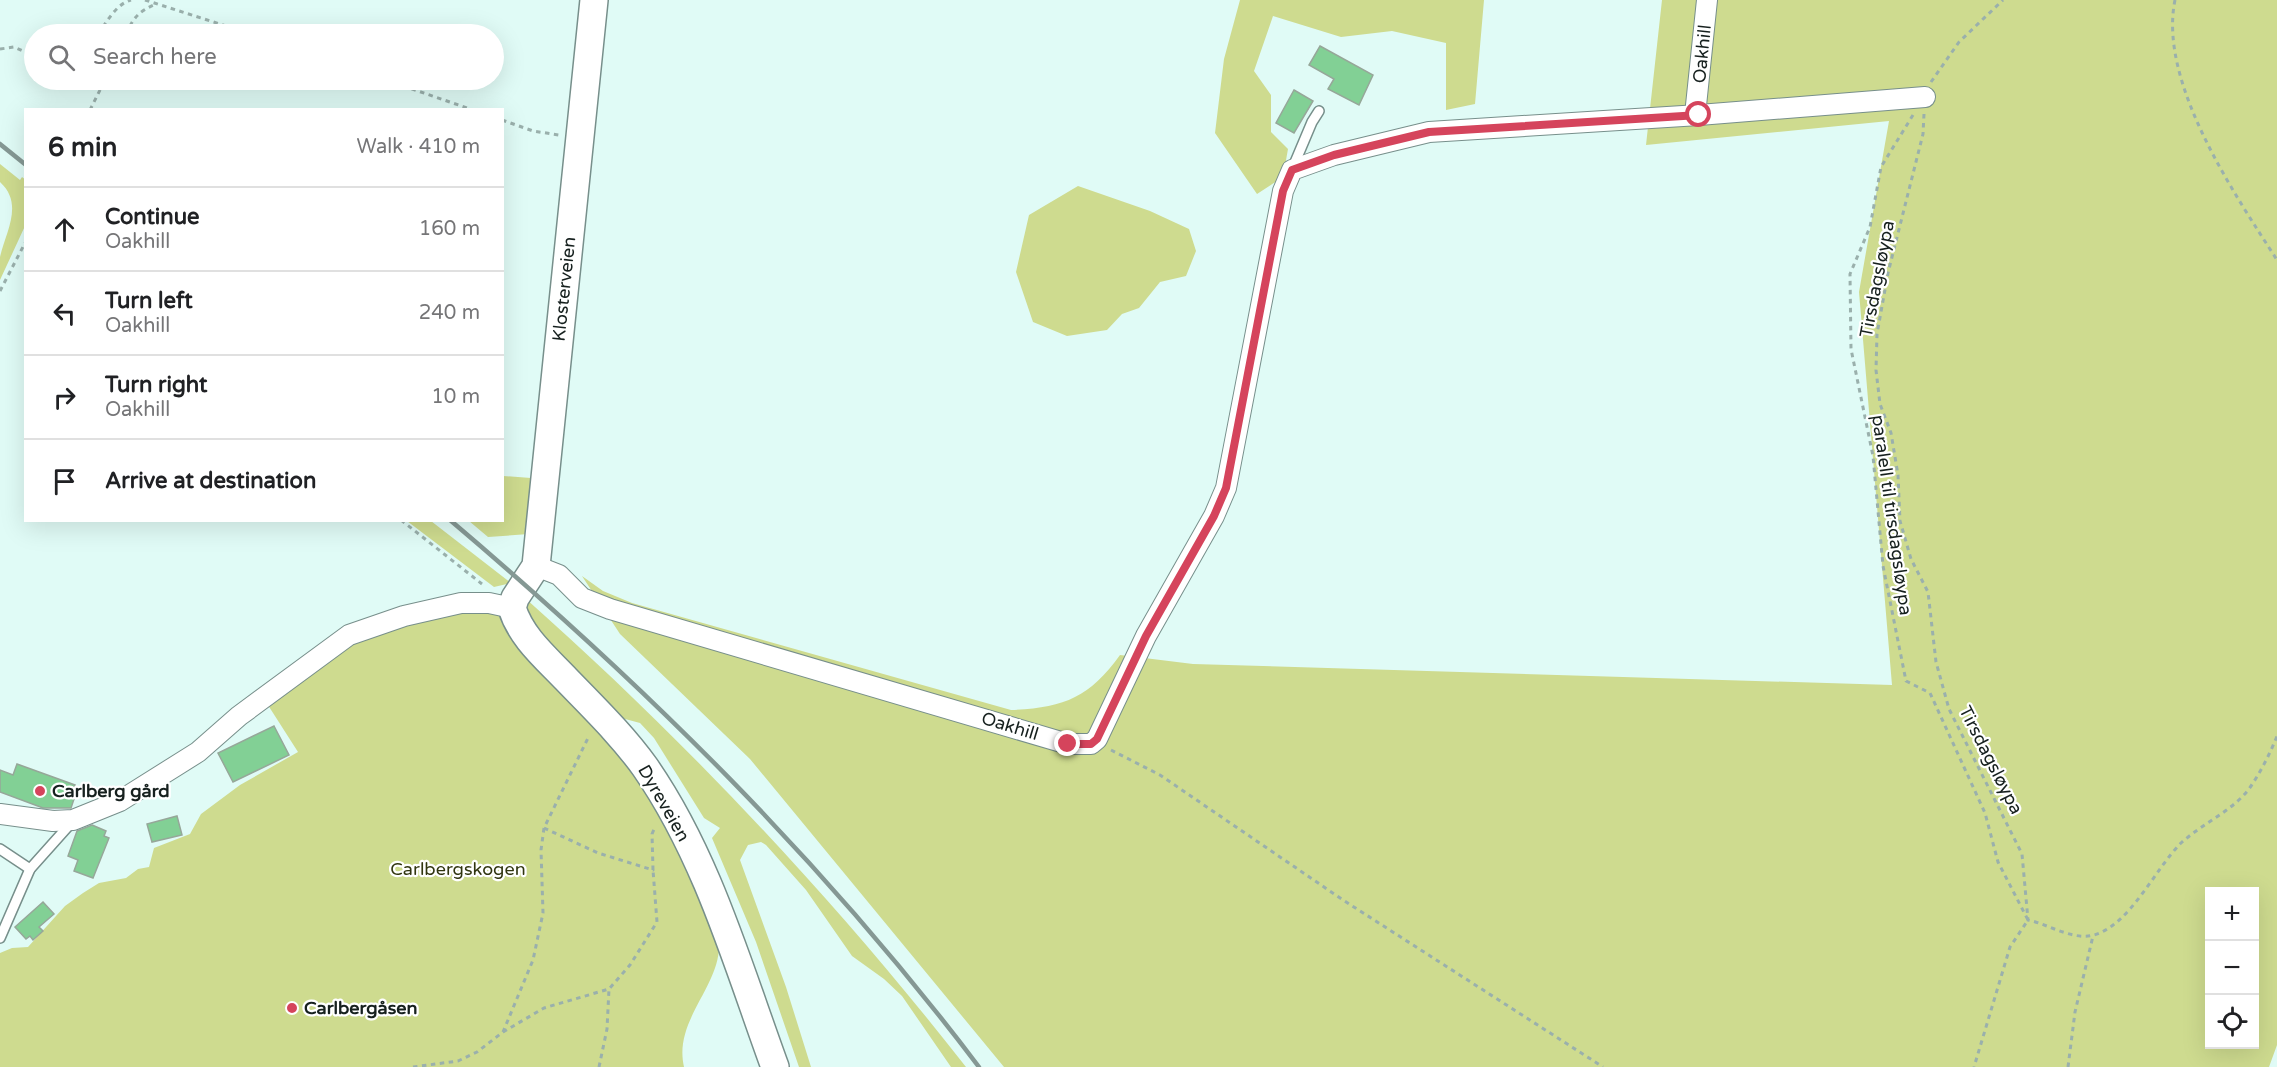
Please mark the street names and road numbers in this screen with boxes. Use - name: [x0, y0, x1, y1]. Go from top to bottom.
- street label: Oakhill: [1688, 24, 1716, 84]
- street label: Tirsdagsløypa: [1855, 219, 1899, 339]
- street label: Klosterveien: [548, 236, 580, 342]
- street label: paralell til tirsdagsløypa: [1867, 413, 1917, 617]
- street label: Tirsdagsløypa: [1954, 702, 2028, 818]
- street label: Oakhill: [979, 707, 1041, 745]
- street label: Dyreveien: [633, 761, 695, 845]

